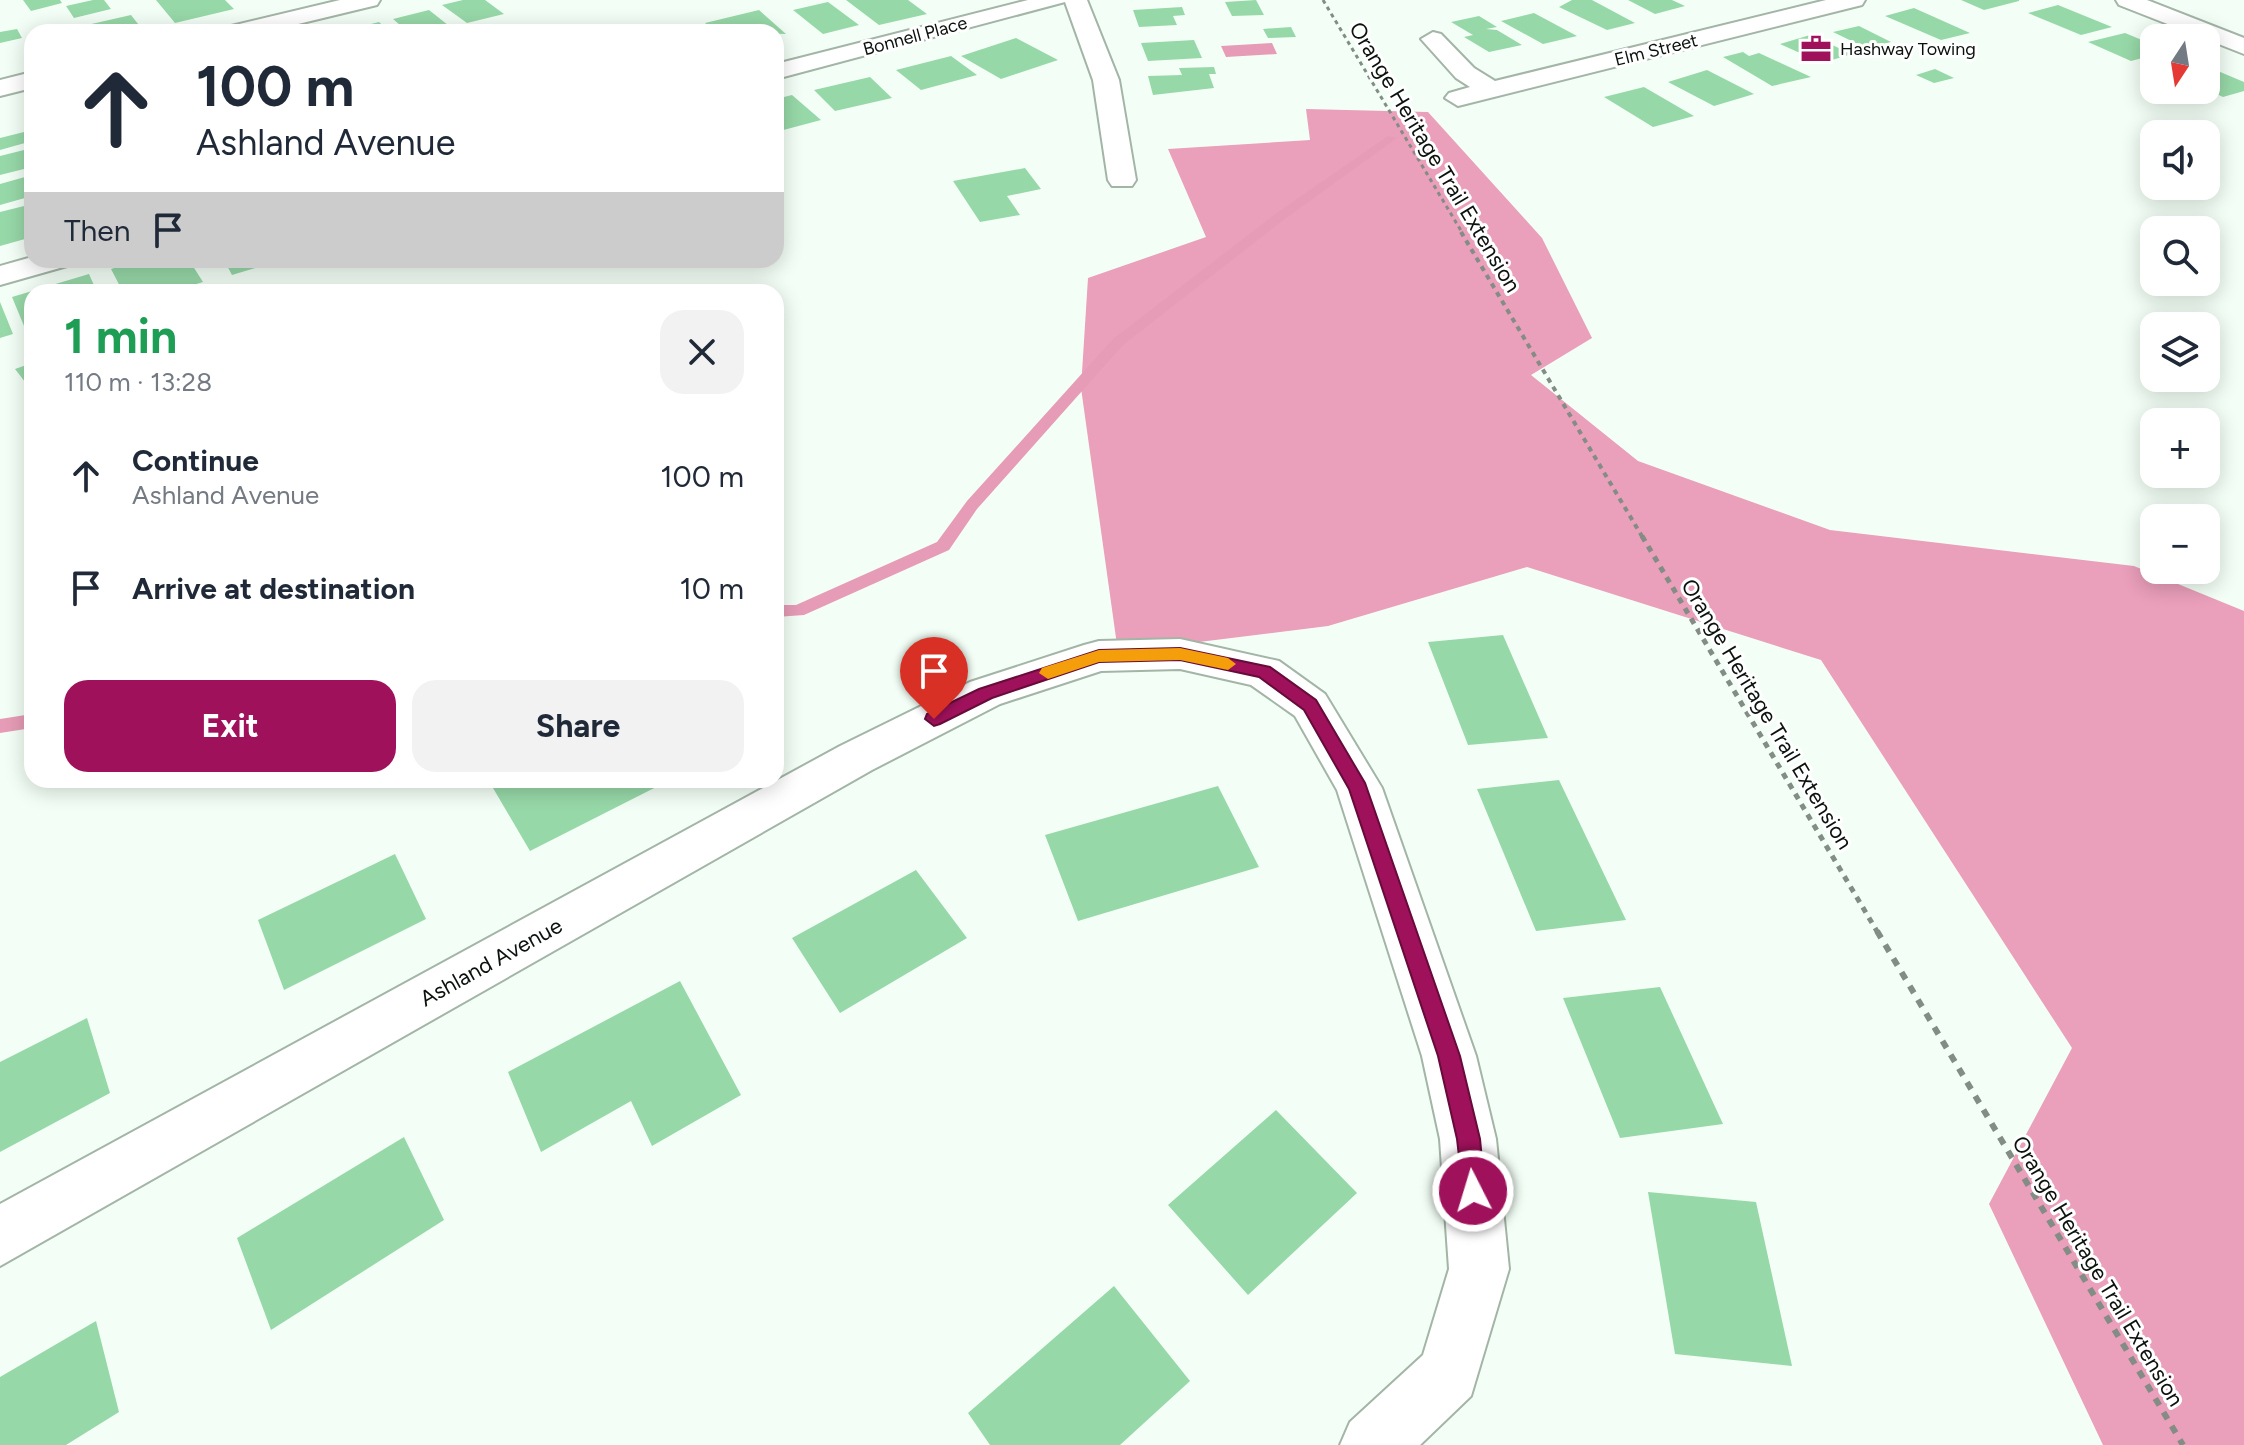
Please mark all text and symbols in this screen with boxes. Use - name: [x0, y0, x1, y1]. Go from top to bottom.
- street label: Bonnell Place: [861, 12, 970, 60]
- street label: Orange Heritage Trail Extension: [1343, 17, 1527, 297]
- north arrow: [2140, 24, 2220, 104]
- map controls: [2140, 24, 2220, 584]
- street label: Elm Street: [1612, 29, 1700, 71]
- office icon: Hashway Towing: [1799, 32, 1833, 66]
- place label: Hashway Towing: [1840, 38, 1976, 60]
- text: 100 m: [196, 53, 354, 120]
- icon: ahead: [64, 56, 168, 160]
- button: sound: [2140, 120, 2220, 200]
- text: Ashland Avenue: [196, 121, 455, 164]
- icon: arrive: [146, 208, 190, 252]
- text: Then: [64, 212, 130, 249]
- button: search: [2140, 216, 2220, 296]
- text: 1 min: [64, 307, 177, 365]
- button: close: [660, 310, 744, 394]
- button: layers: [2140, 312, 2220, 392]
- text: 110 m · 13:28: [64, 366, 212, 398]
- button: +: [2140, 408, 2220, 488]
- text: Continue: [132, 442, 259, 479]
- icon: ahead: [64, 454, 108, 498]
- text: 100 m: [660, 458, 744, 495]
- text: Ashland Avenue: [132, 479, 319, 511]
- button: −: [2140, 504, 2220, 584]
- icon: arrive: [64, 566, 108, 610]
- text: Arrive at destination: [132, 570, 415, 607]
- text: 10 m: [679, 570, 744, 607]
- street label: Orange Heritage Trail Extension: [1675, 574, 1859, 854]
- pin: [900, 637, 968, 719]
- icon: arrive: [912, 649, 956, 693]
- button: Exit: [64, 680, 396, 772]
- button: Share: [412, 680, 744, 772]
- street label: Ashland Avenue: [415, 912, 567, 1012]
- street label: Orange Heritage Trail Extension: [2006, 1131, 2190, 1411]
- position arrow: [1431, 1149, 1515, 1233]

